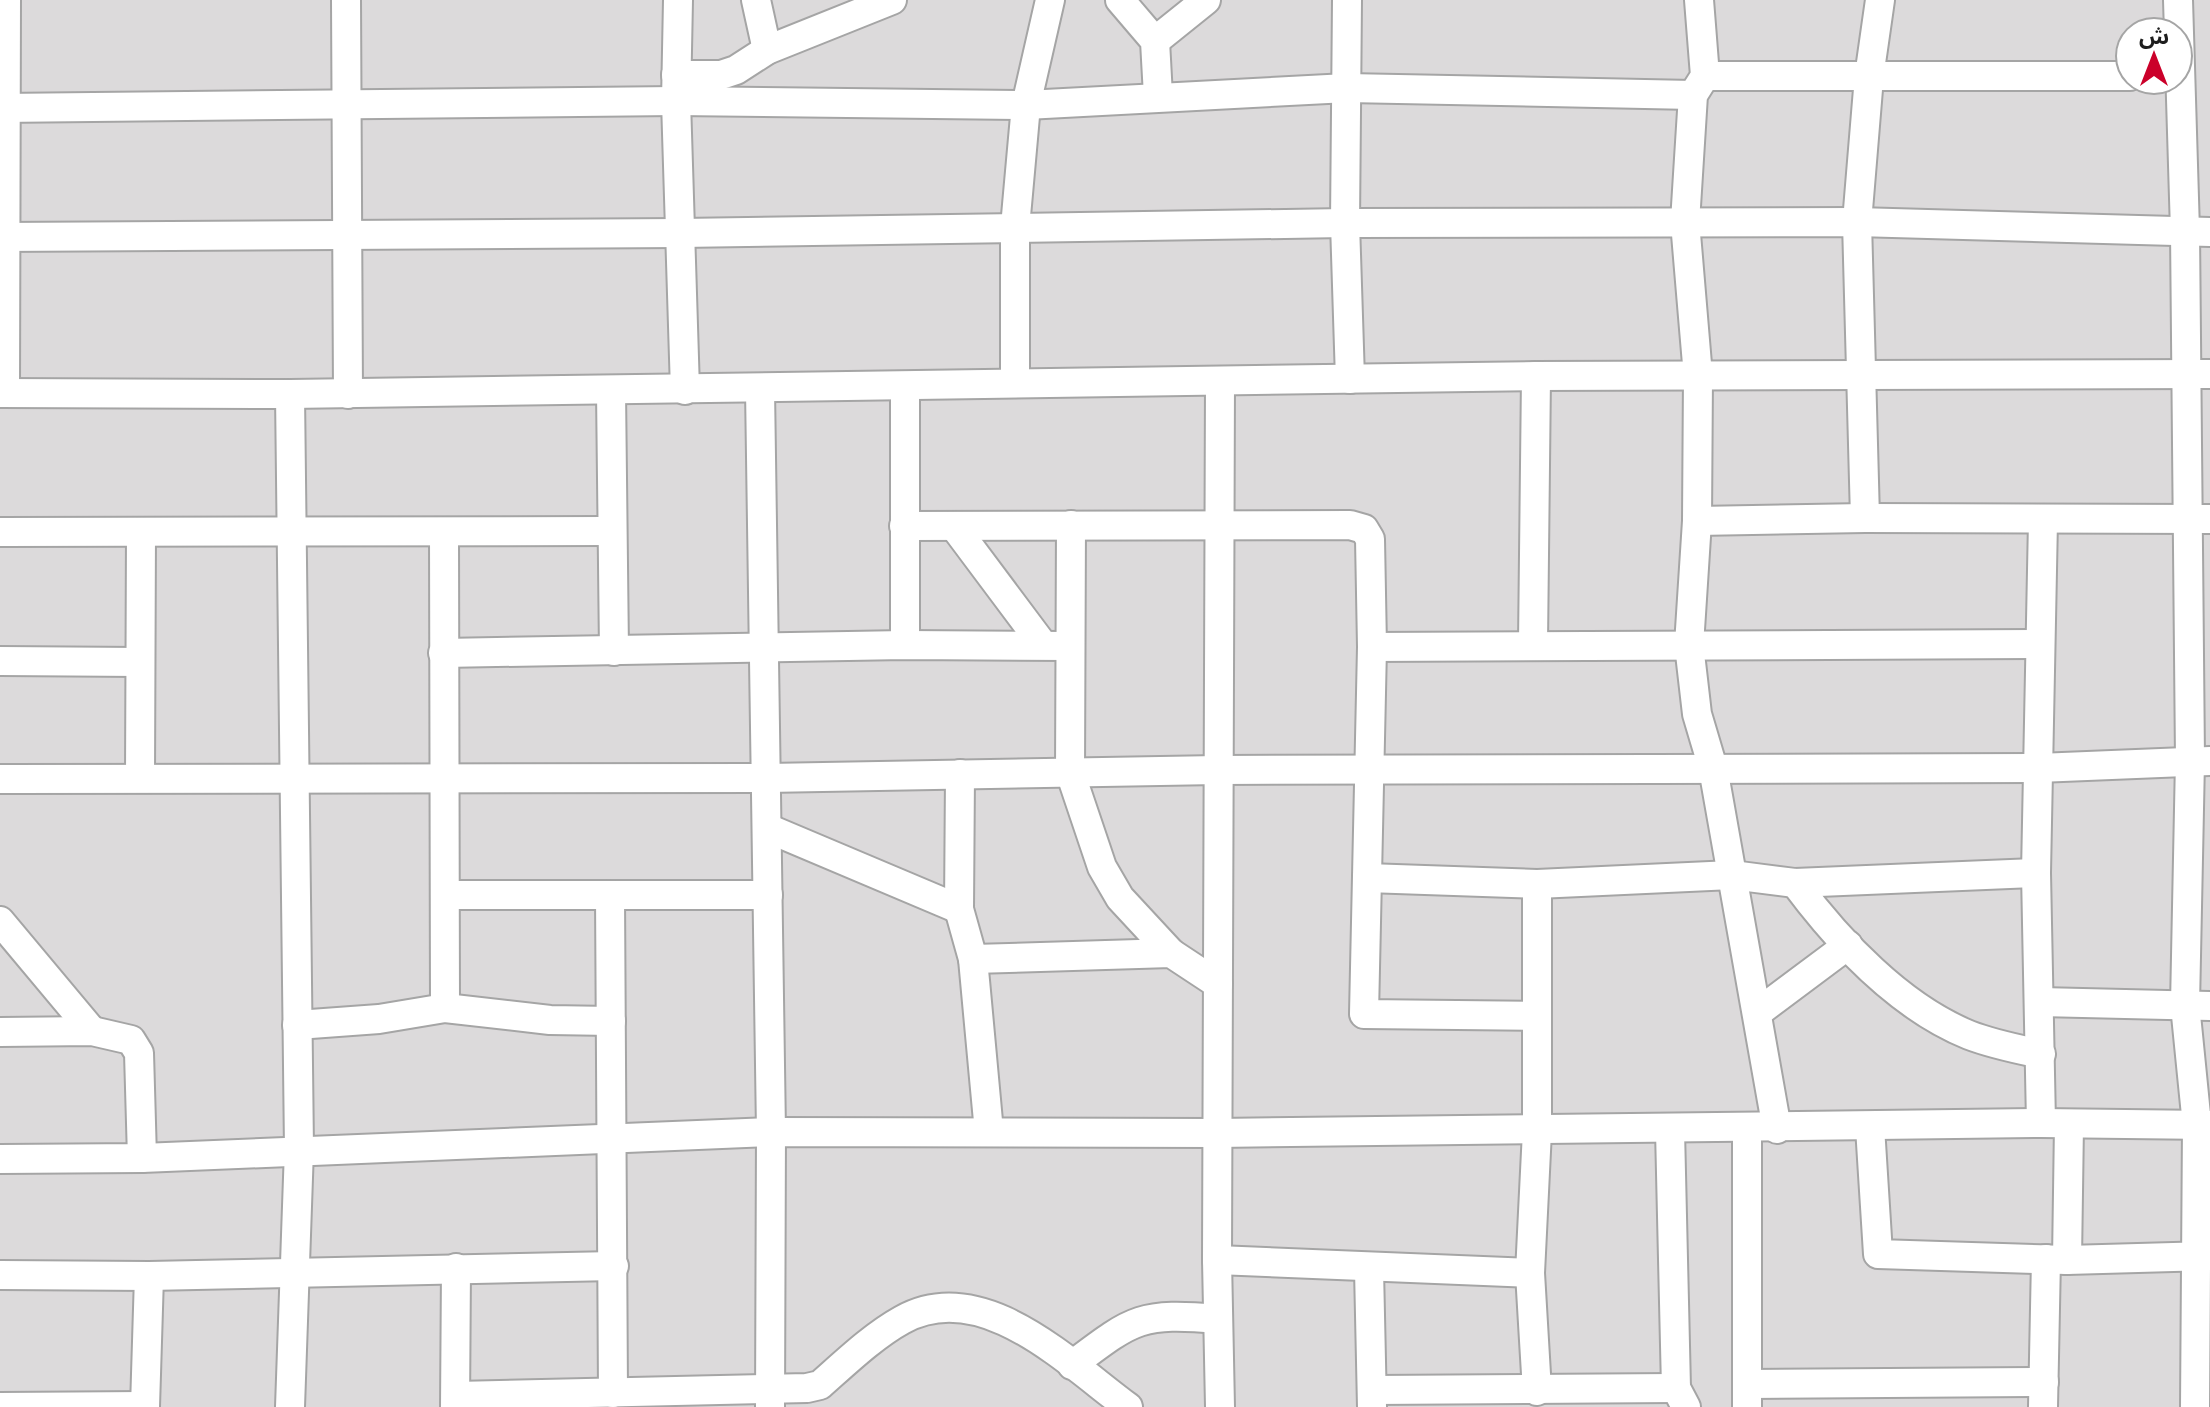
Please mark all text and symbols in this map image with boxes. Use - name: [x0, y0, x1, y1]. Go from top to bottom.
- north arrow: [2114, 16, 2194, 96]
- text: ش: [2139, 24, 2169, 49]

